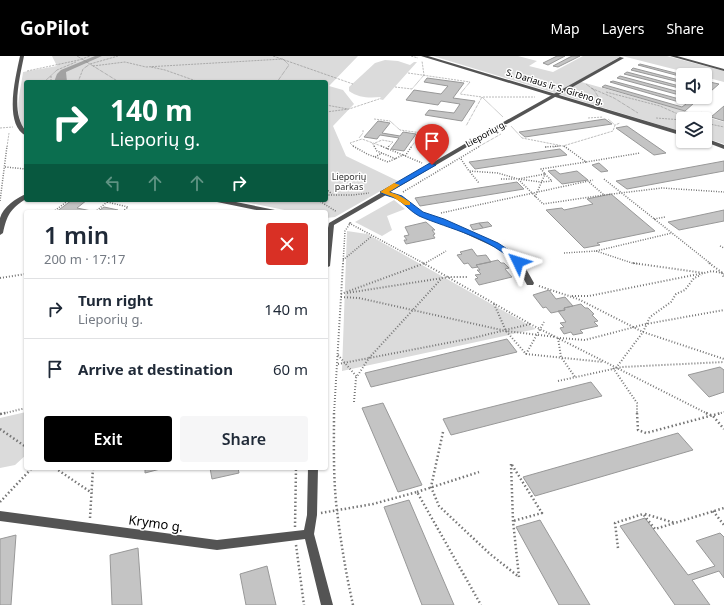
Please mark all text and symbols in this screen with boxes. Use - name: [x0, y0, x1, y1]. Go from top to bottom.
- text: GoPilot: [20, 15, 89, 41]
- text: Map: [551, 19, 580, 38]
- text: Layers: [602, 19, 644, 38]
- text: Share: [666, 19, 704, 38]
- street label: S. Dariaus ir S. Girėno g.: [505, 65, 606, 108]
- map controls: [676, 68, 712, 148]
- button: sound: [676, 68, 712, 104]
- text: 140 m: [110, 91, 193, 129]
- icon: right: [44, 96, 96, 148]
- button: layers: [676, 112, 712, 148]
- street label: Lieporių g.: [463, 117, 509, 150]
- pin: [415, 124, 449, 165]
- text: Lieporių g.: [110, 127, 200, 151]
- icon: arrive: [421, 130, 443, 152]
- park label: Lieporių parkas: [332, 170, 366, 193]
- icon: left: [102, 172, 124, 194]
- icon: ahead: [144, 172, 166, 194]
- icon: ahead: [186, 172, 208, 194]
- icon: right: [228, 172, 250, 194]
- text: 1 min: [44, 218, 109, 251]
- button: close: [266, 223, 308, 265]
- position arrow: [497, 241, 539, 283]
- text: 200 m · 17:17: [44, 250, 125, 268]
- text: Turn right: [78, 290, 153, 310]
- icon: right: [44, 298, 66, 320]
- text: 140 m: [264, 299, 308, 319]
- text: Lieporių g.: [78, 310, 143, 328]
- icon: arrive: [44, 358, 66, 380]
- text: Arrive at destination: [78, 359, 233, 379]
- text: 60 m: [273, 359, 308, 379]
- button: Exit: [44, 416, 172, 462]
- button: Share: [180, 416, 308, 462]
- street label: Krymo g.: [128, 510, 184, 536]

